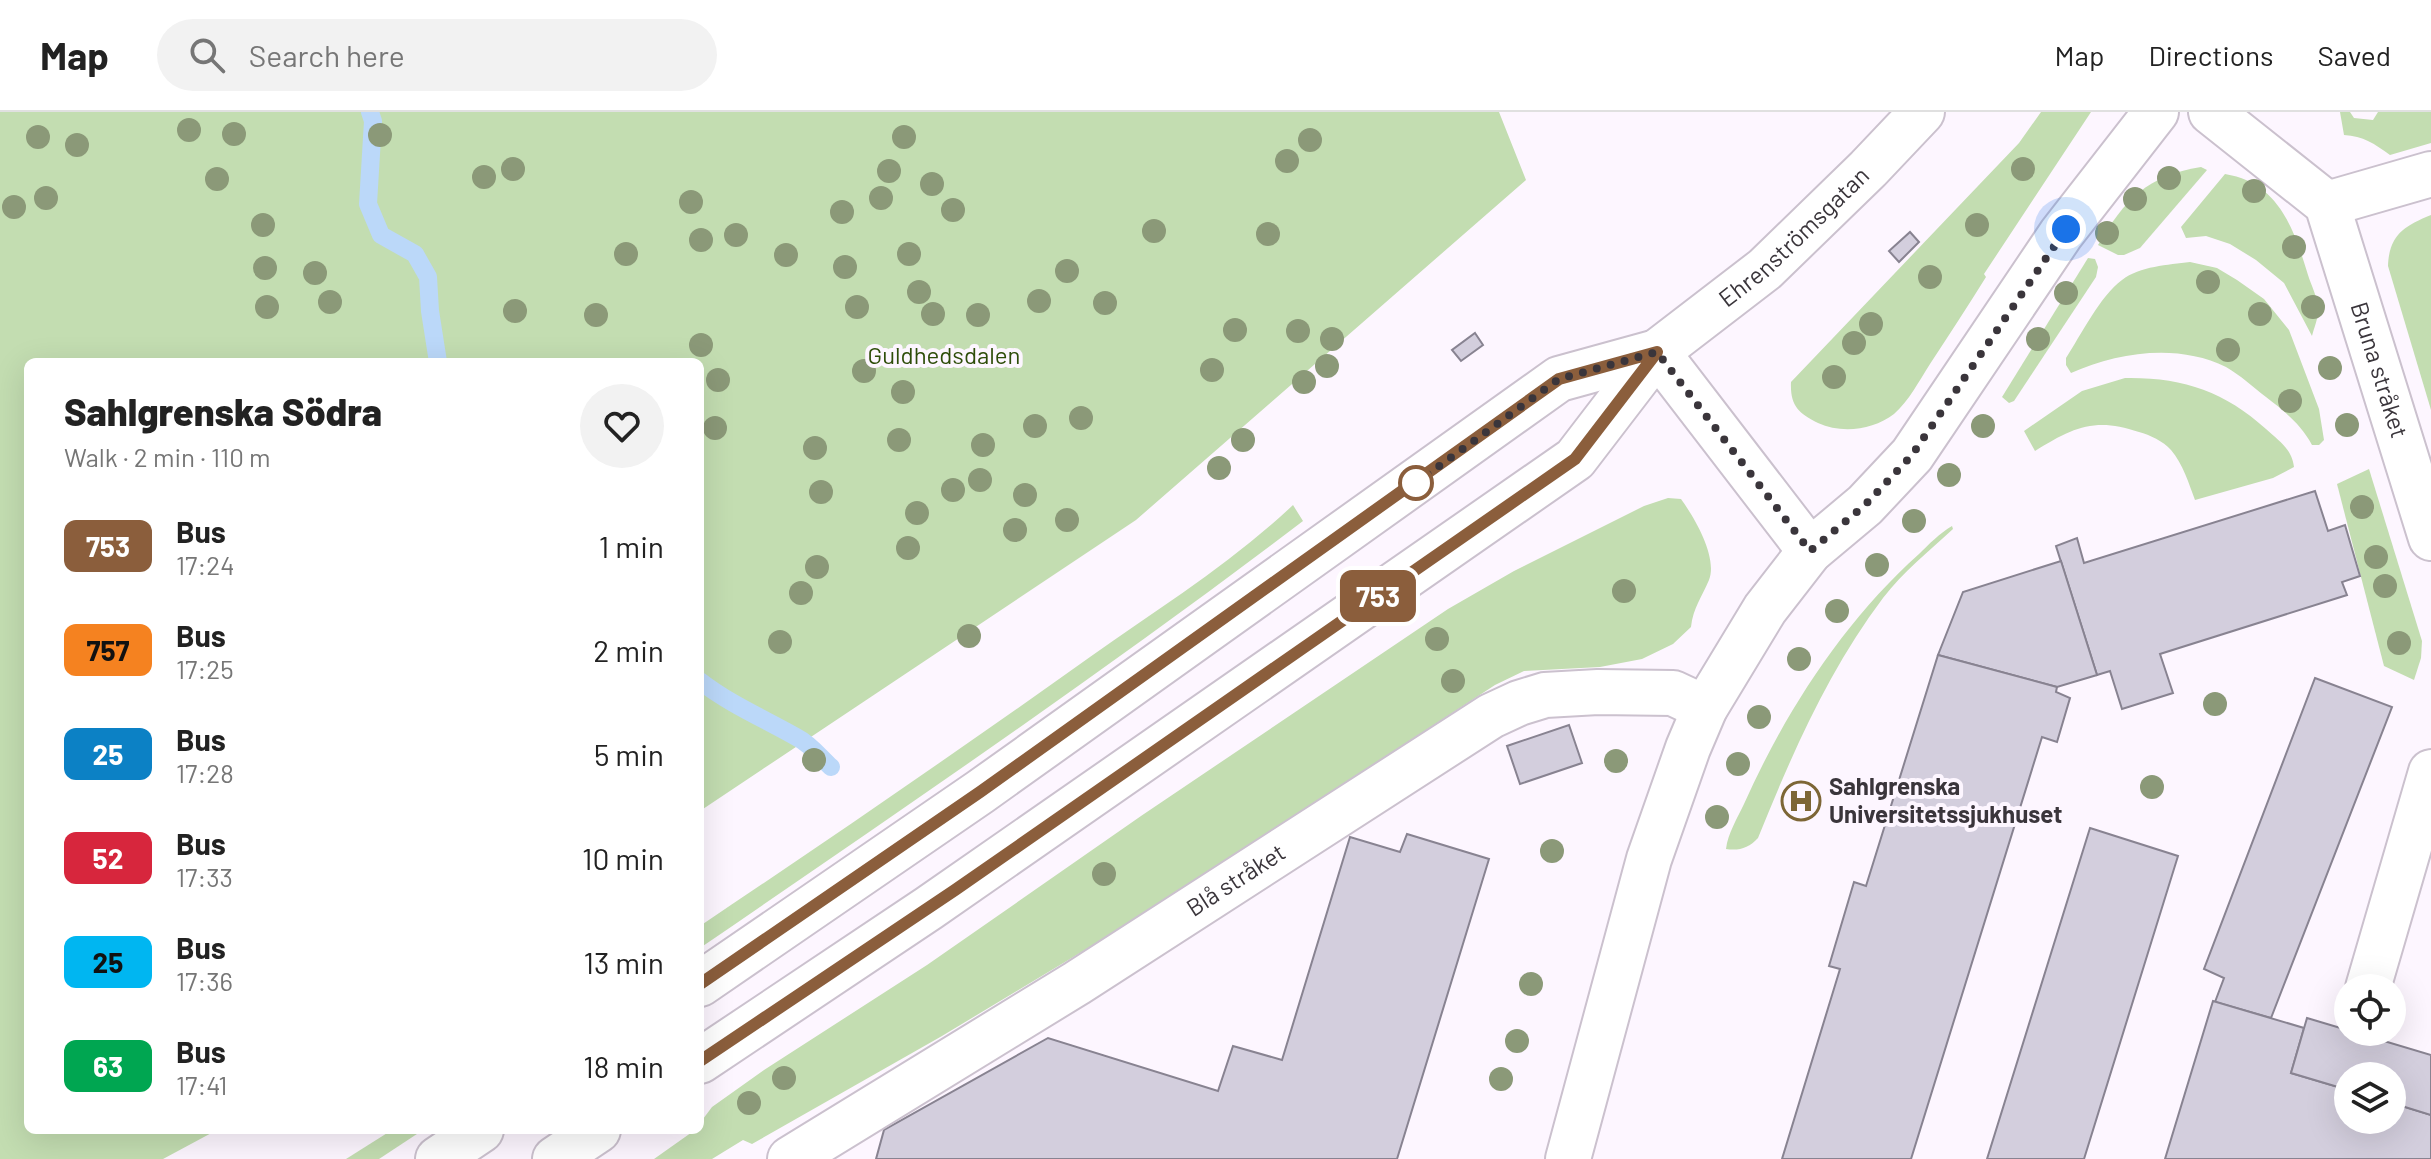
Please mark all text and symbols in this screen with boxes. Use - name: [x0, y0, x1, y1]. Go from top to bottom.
- search box: [157, 19, 717, 91]
- text: Map: [40, 32, 109, 78]
- icon: search: [185, 33, 229, 77]
- text: Search here: [249, 37, 405, 73]
- text: Map: [2055, 38, 2104, 72]
- text: Directions: [2148, 38, 2274, 72]
- text: Saved: [2318, 38, 2391, 72]
- street label: Ehrenströmsgatan: [1712, 160, 1874, 312]
- your location: [2046, 209, 2086, 249]
- street label: Bruna stråket: [2345, 298, 2415, 441]
- park label: Guldhedsdalen: [867, 340, 1021, 369]
- button: heart: [580, 384, 664, 468]
- text: Sahlgrenska Södra: [64, 388, 382, 434]
- text: Walk · 2 min · 110 m: [64, 441, 271, 472]
- unlabelled marker: [1399, 466, 1433, 500]
- text: Bus: [176, 513, 226, 549]
- text: 1 min: [599, 528, 664, 564]
- text: 753: [86, 529, 130, 563]
- text: 17:24: [176, 549, 234, 580]
- line badge: 753: [1332, 570, 1424, 622]
- text: 753: [1356, 579, 1400, 613]
- text: Bus: [176, 617, 226, 653]
- text: 2 min: [593, 632, 664, 668]
- text: 757: [87, 633, 129, 667]
- text: 17:25: [176, 653, 234, 684]
- text: Bus: [176, 721, 226, 757]
- text: 5 min: [594, 736, 664, 772]
- text: 25: [93, 737, 123, 771]
- text: 17:28: [176, 757, 234, 788]
- place label: Sahlgrenska Universitetssjukhuset: [1829, 771, 2062, 828]
- hospital icon: Sahlgrenska Universitetssjukhuset: [1780, 780, 1822, 822]
- text: Bus: [176, 825, 226, 861]
- street label: Blå stråket: [1180, 837, 1290, 922]
- text: 10 min: [582, 840, 664, 876]
- text: 52: [93, 841, 123, 875]
- text: 17:33: [176, 861, 233, 892]
- text: Bus: [176, 929, 226, 965]
- text: 13 min: [583, 944, 664, 980]
- text: 25: [93, 945, 123, 979]
- text: 17:36: [176, 965, 233, 996]
- map controls: [2334, 974, 2406, 1134]
- button: locate: [2334, 974, 2406, 1046]
- text: Bus: [176, 1033, 226, 1069]
- text: 18 min: [583, 1048, 664, 1084]
- text: 63: [93, 1049, 123, 1083]
- button: layers: [2334, 1062, 2406, 1134]
- text: 17:41: [176, 1069, 227, 1100]

